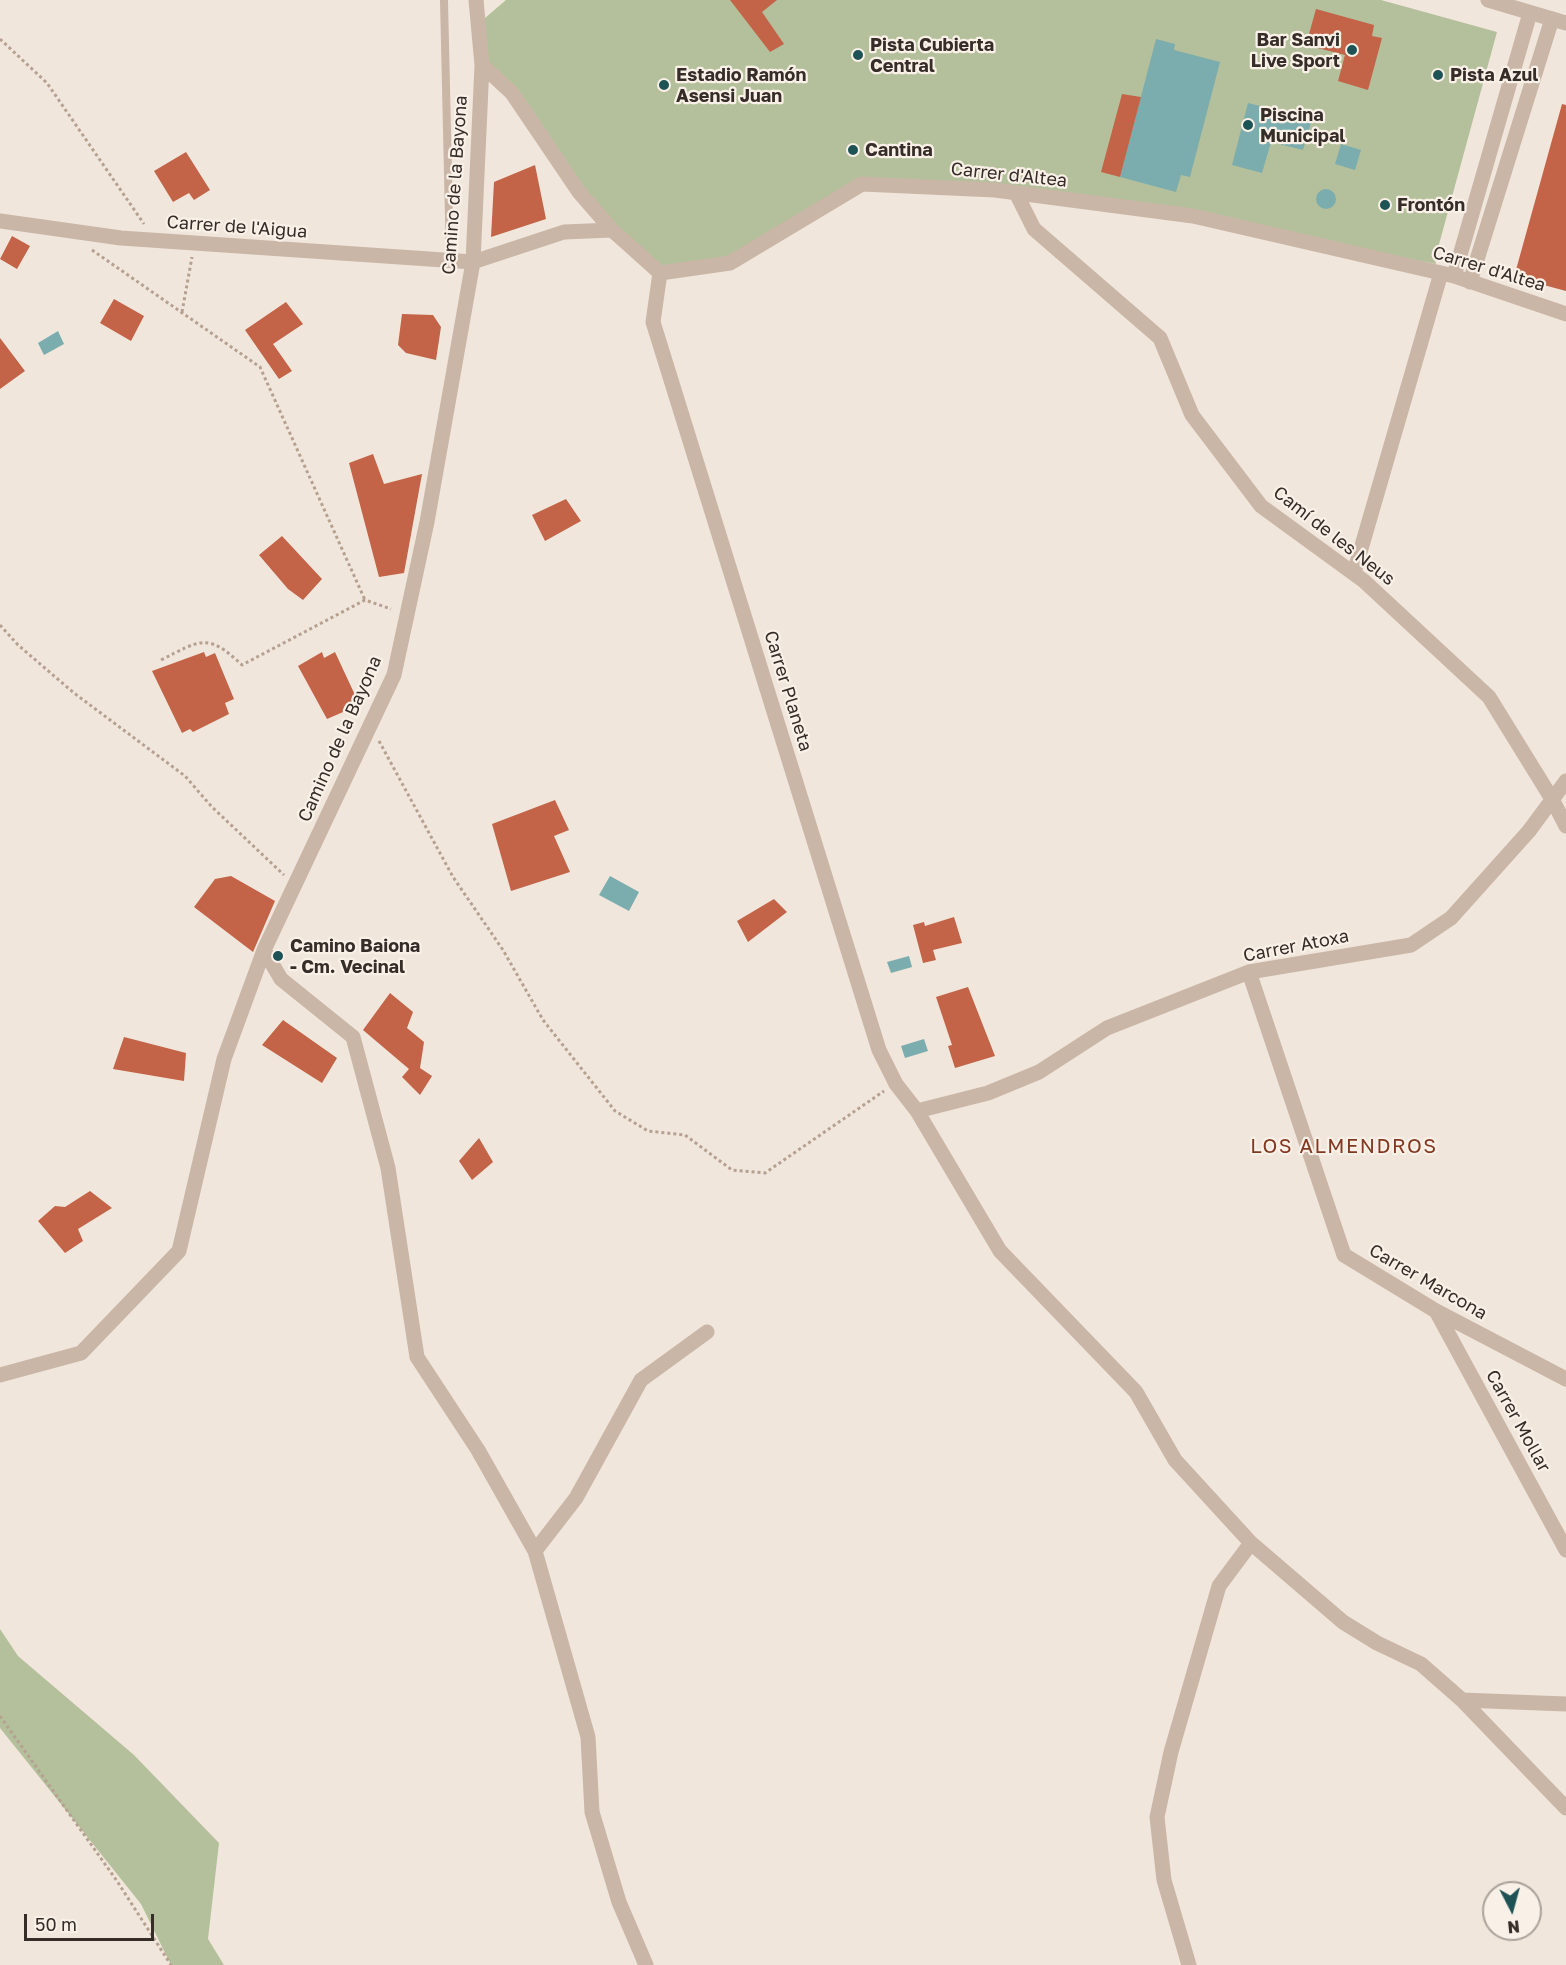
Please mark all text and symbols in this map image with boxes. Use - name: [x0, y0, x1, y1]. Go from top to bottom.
- place label: Bar Sanvi Live Sport: [1251, 29, 1340, 72]
- place label: Pista Cubierta Central: [870, 34, 994, 76]
- marker: Bar Sanvi Live Sport: [1345, 43, 1359, 57]
- marker: Pista Cubierta Central: [851, 48, 865, 62]
- place label: Estadio Ramón Asensi Juan: [676, 64, 806, 106]
- place label: Pista Azul: [1450, 64, 1538, 86]
- marker: Pista Azul: [1431, 68, 1445, 82]
- marker: Estadio Ramón Asensi Juan: [657, 78, 671, 92]
- street label: Camino de la Bayona: [438, 95, 472, 275]
- place label: Piscina Municipal: [1260, 104, 1345, 146]
- marker: Piscina Municipal: [1241, 118, 1255, 132]
- place label: Cantina: [865, 139, 933, 161]
- marker: Cantina: [846, 143, 860, 157]
- street label: Carrer d'Altea: [950, 158, 1068, 192]
- place label: Frontón: [1397, 194, 1465, 216]
- marker: Frontón: [1378, 198, 1392, 212]
- street label: Carrer de l'Aigua: [166, 211, 308, 243]
- street label: Carrer d'Altea: [1430, 242, 1548, 296]
- street label: Camí de les Neus: [1269, 482, 1399, 590]
- street label: Carrer Planeta: [759, 628, 817, 754]
- street label: Camino de la Bayona: [294, 653, 386, 825]
- street label: Carrer Atoxa: [1241, 925, 1351, 967]
- place label: Camino Baiona - Cm. Vecinal: [290, 935, 420, 978]
- marker: Camino Baiona - Cm. Vecinal: [271, 949, 285, 963]
- district label: LOS ALMENDROS: [1250, 1135, 1438, 1159]
- street label: Carrer Marcona: [1365, 1240, 1491, 1324]
- street label: Carrer Mollar: [1481, 1366, 1555, 1476]
- north arrow: [1482, 1881, 1542, 1941]
- scale bar: [27, 1902, 158, 1940]
- text: 50 m: [35, 1913, 77, 1935]
- text: N: [1507, 1916, 1521, 1937]

